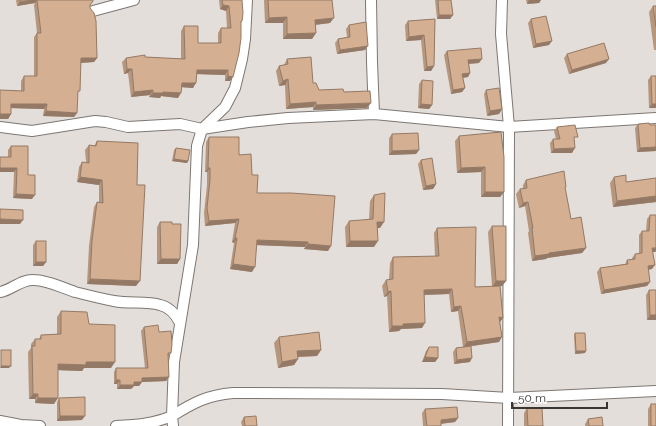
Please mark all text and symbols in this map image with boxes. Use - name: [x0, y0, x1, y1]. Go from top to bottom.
- scale bar: [512, 384, 607, 410]
- text: 50 m: [518, 391, 546, 405]

